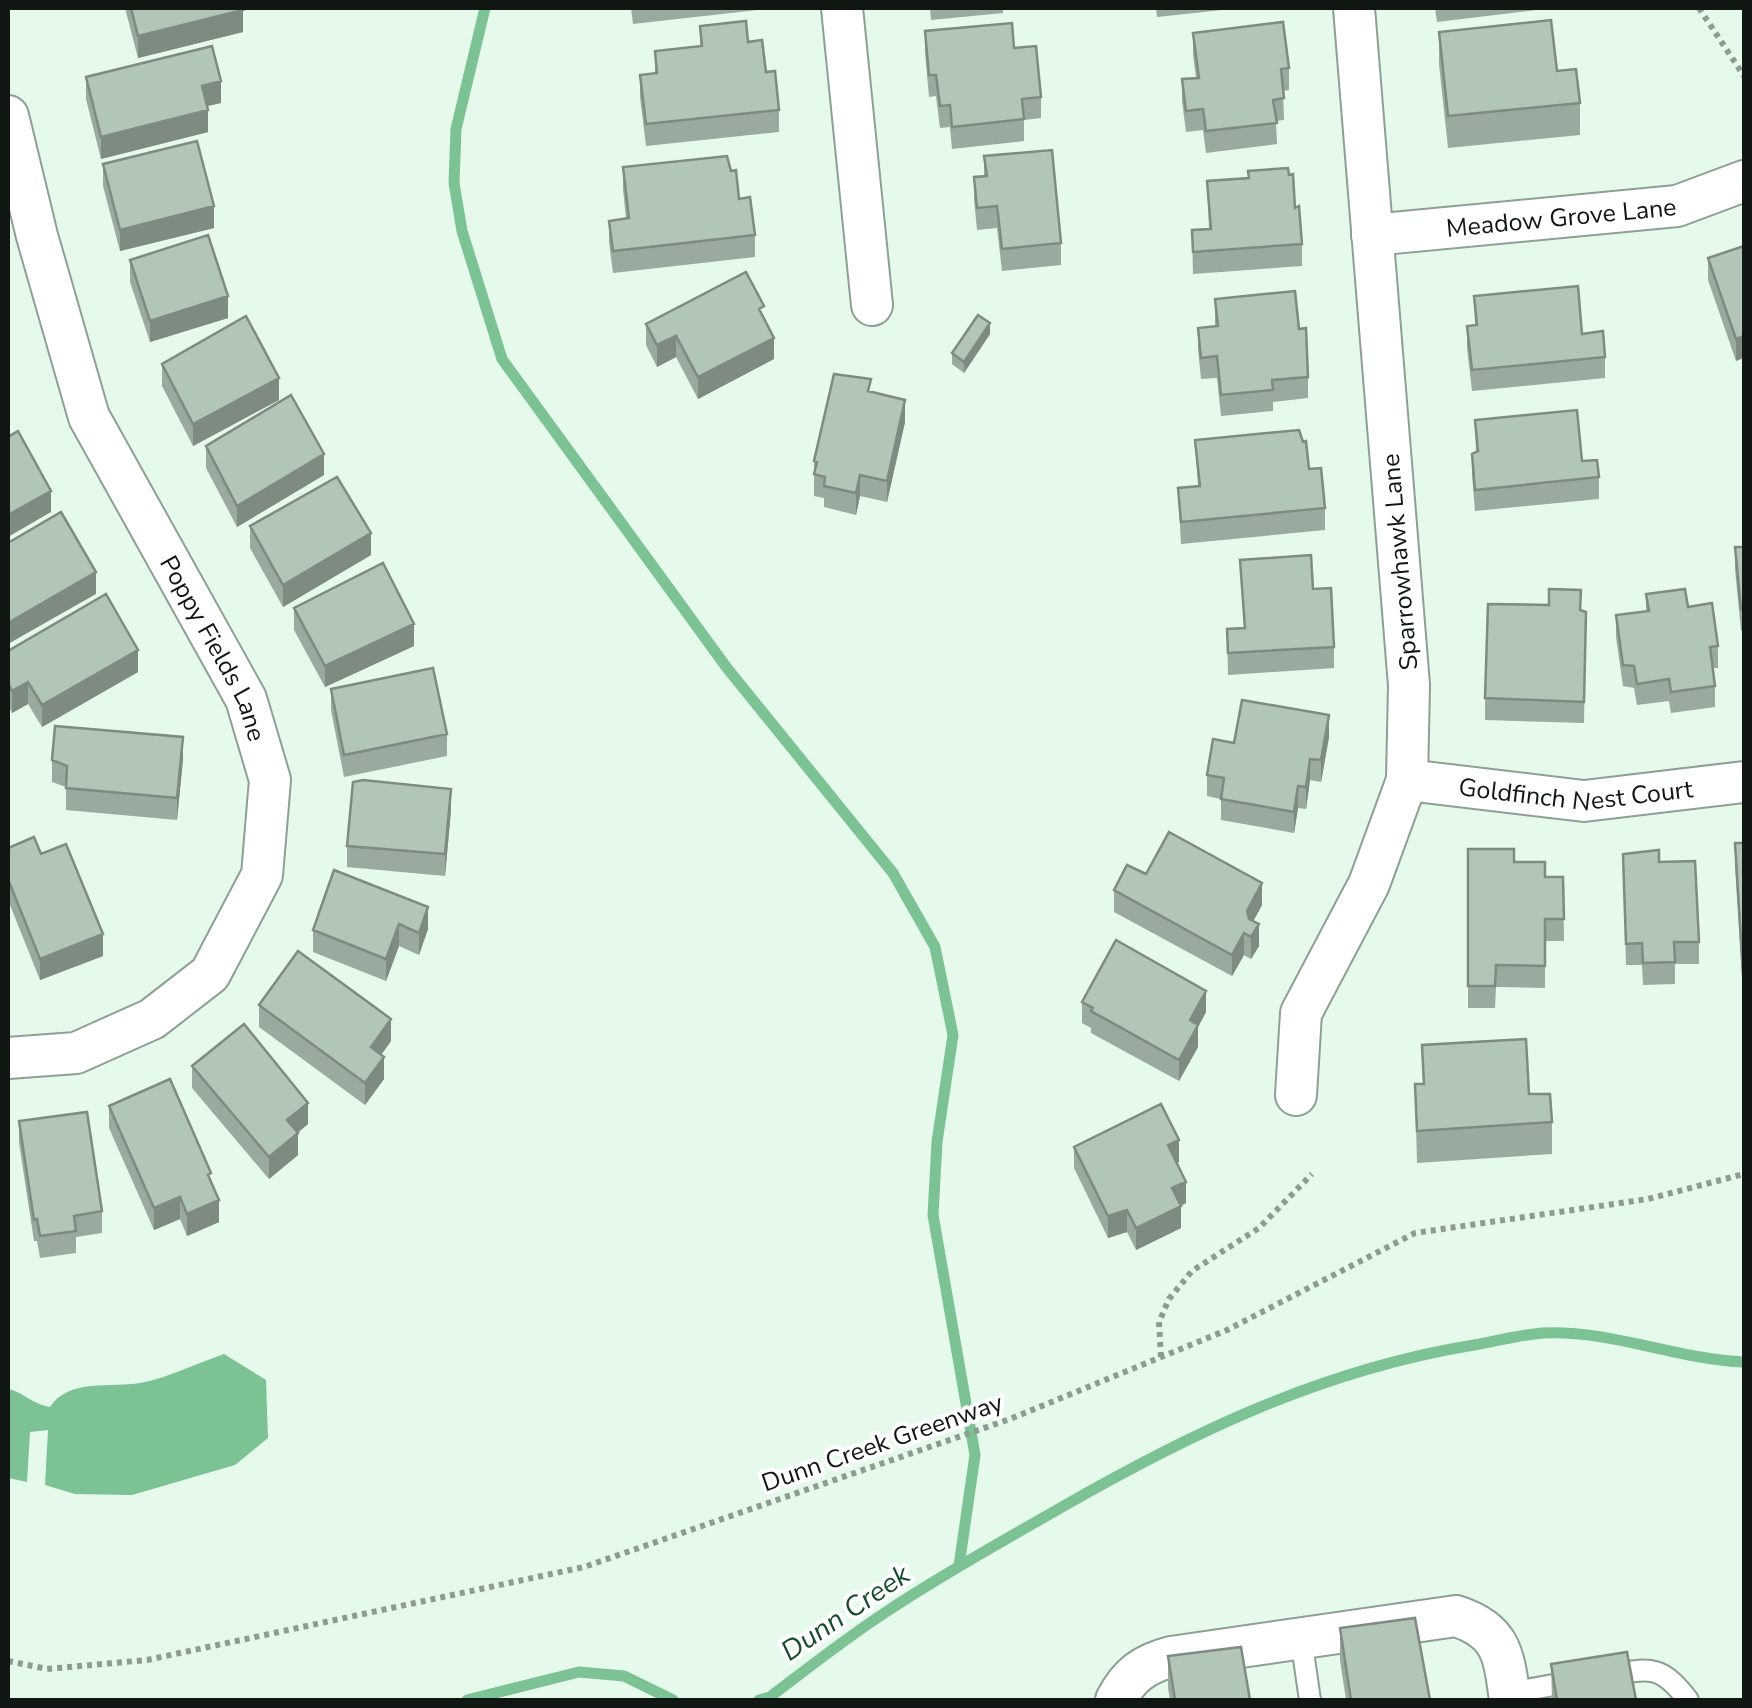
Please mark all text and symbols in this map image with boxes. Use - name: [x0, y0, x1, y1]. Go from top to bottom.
- street label: Meadow Grove Lane: [1445, 190, 1678, 246]
- street label: Sparrowhawk Lane: [1374, 452, 1426, 672]
- street label: Poppy Fields Lane: [151, 550, 274, 745]
- street label: Goldfinch Nest Court: [1457, 770, 1695, 820]
- street label: Dunn Creek Greenway: [757, 1386, 1008, 1500]
- water label: Dunn Creek: [774, 1555, 918, 1670]

